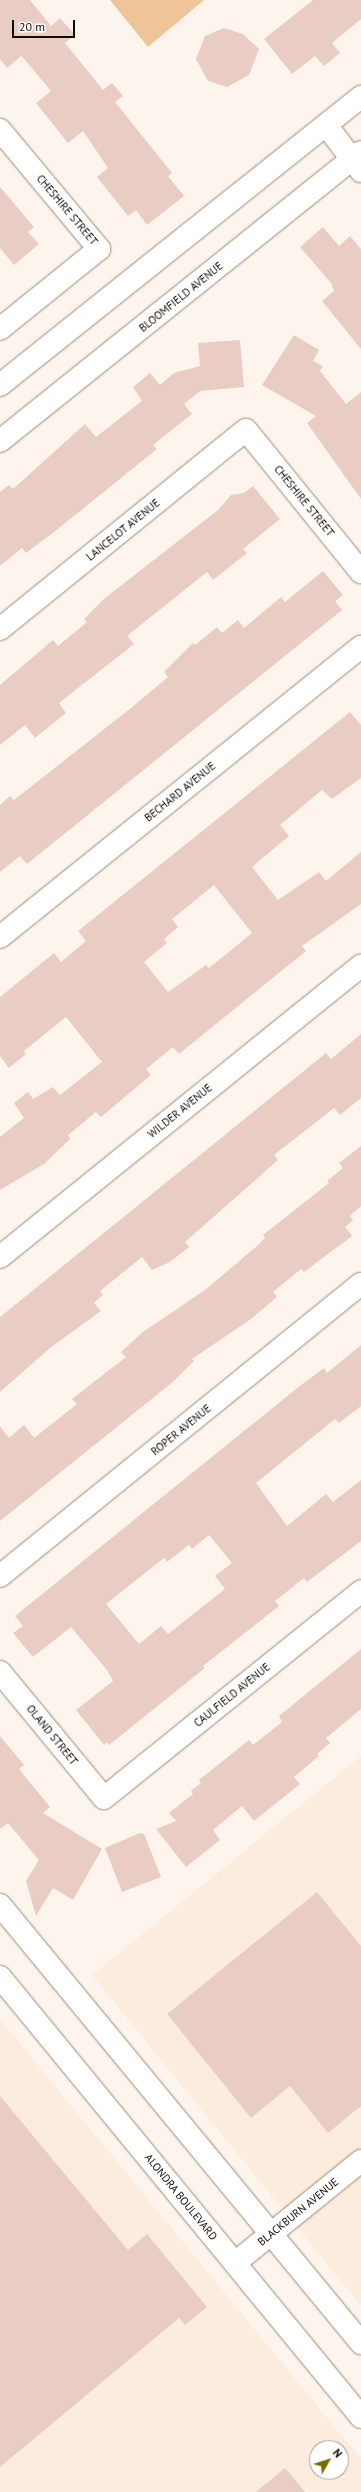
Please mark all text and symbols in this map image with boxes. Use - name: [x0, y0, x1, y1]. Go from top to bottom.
- scale bar: [14, 12, 77, 38]
- text: 20 m: [19, 19, 45, 34]
- street label: CHESHIRE STREET: [34, 172, 100, 248]
- street label: BLOOMFIELD AVENUE: [136, 259, 226, 335]
- street label: CHESHIRE STREET: [271, 463, 337, 539]
- street label: LANCELOT AVENUE: [83, 496, 163, 564]
- street label: BECHARD AVENUE: [142, 759, 218, 825]
- street label: WILDER AVENUE: [145, 1081, 215, 1141]
- street label: ROPER AVENUE: [148, 1402, 214, 1458]
- street label: CAULFIELD AVENUE: [191, 1660, 273, 1730]
- street label: OLAND STREET: [24, 1702, 80, 1768]
- street label: ALONDRA BOULEVARD: [142, 2151, 220, 2243]
- street label: BLACKBURN AVENUE: [255, 2175, 341, 2249]
- north arrow: [309, 2440, 349, 2480]
- text: N: [330, 2446, 345, 2460]

